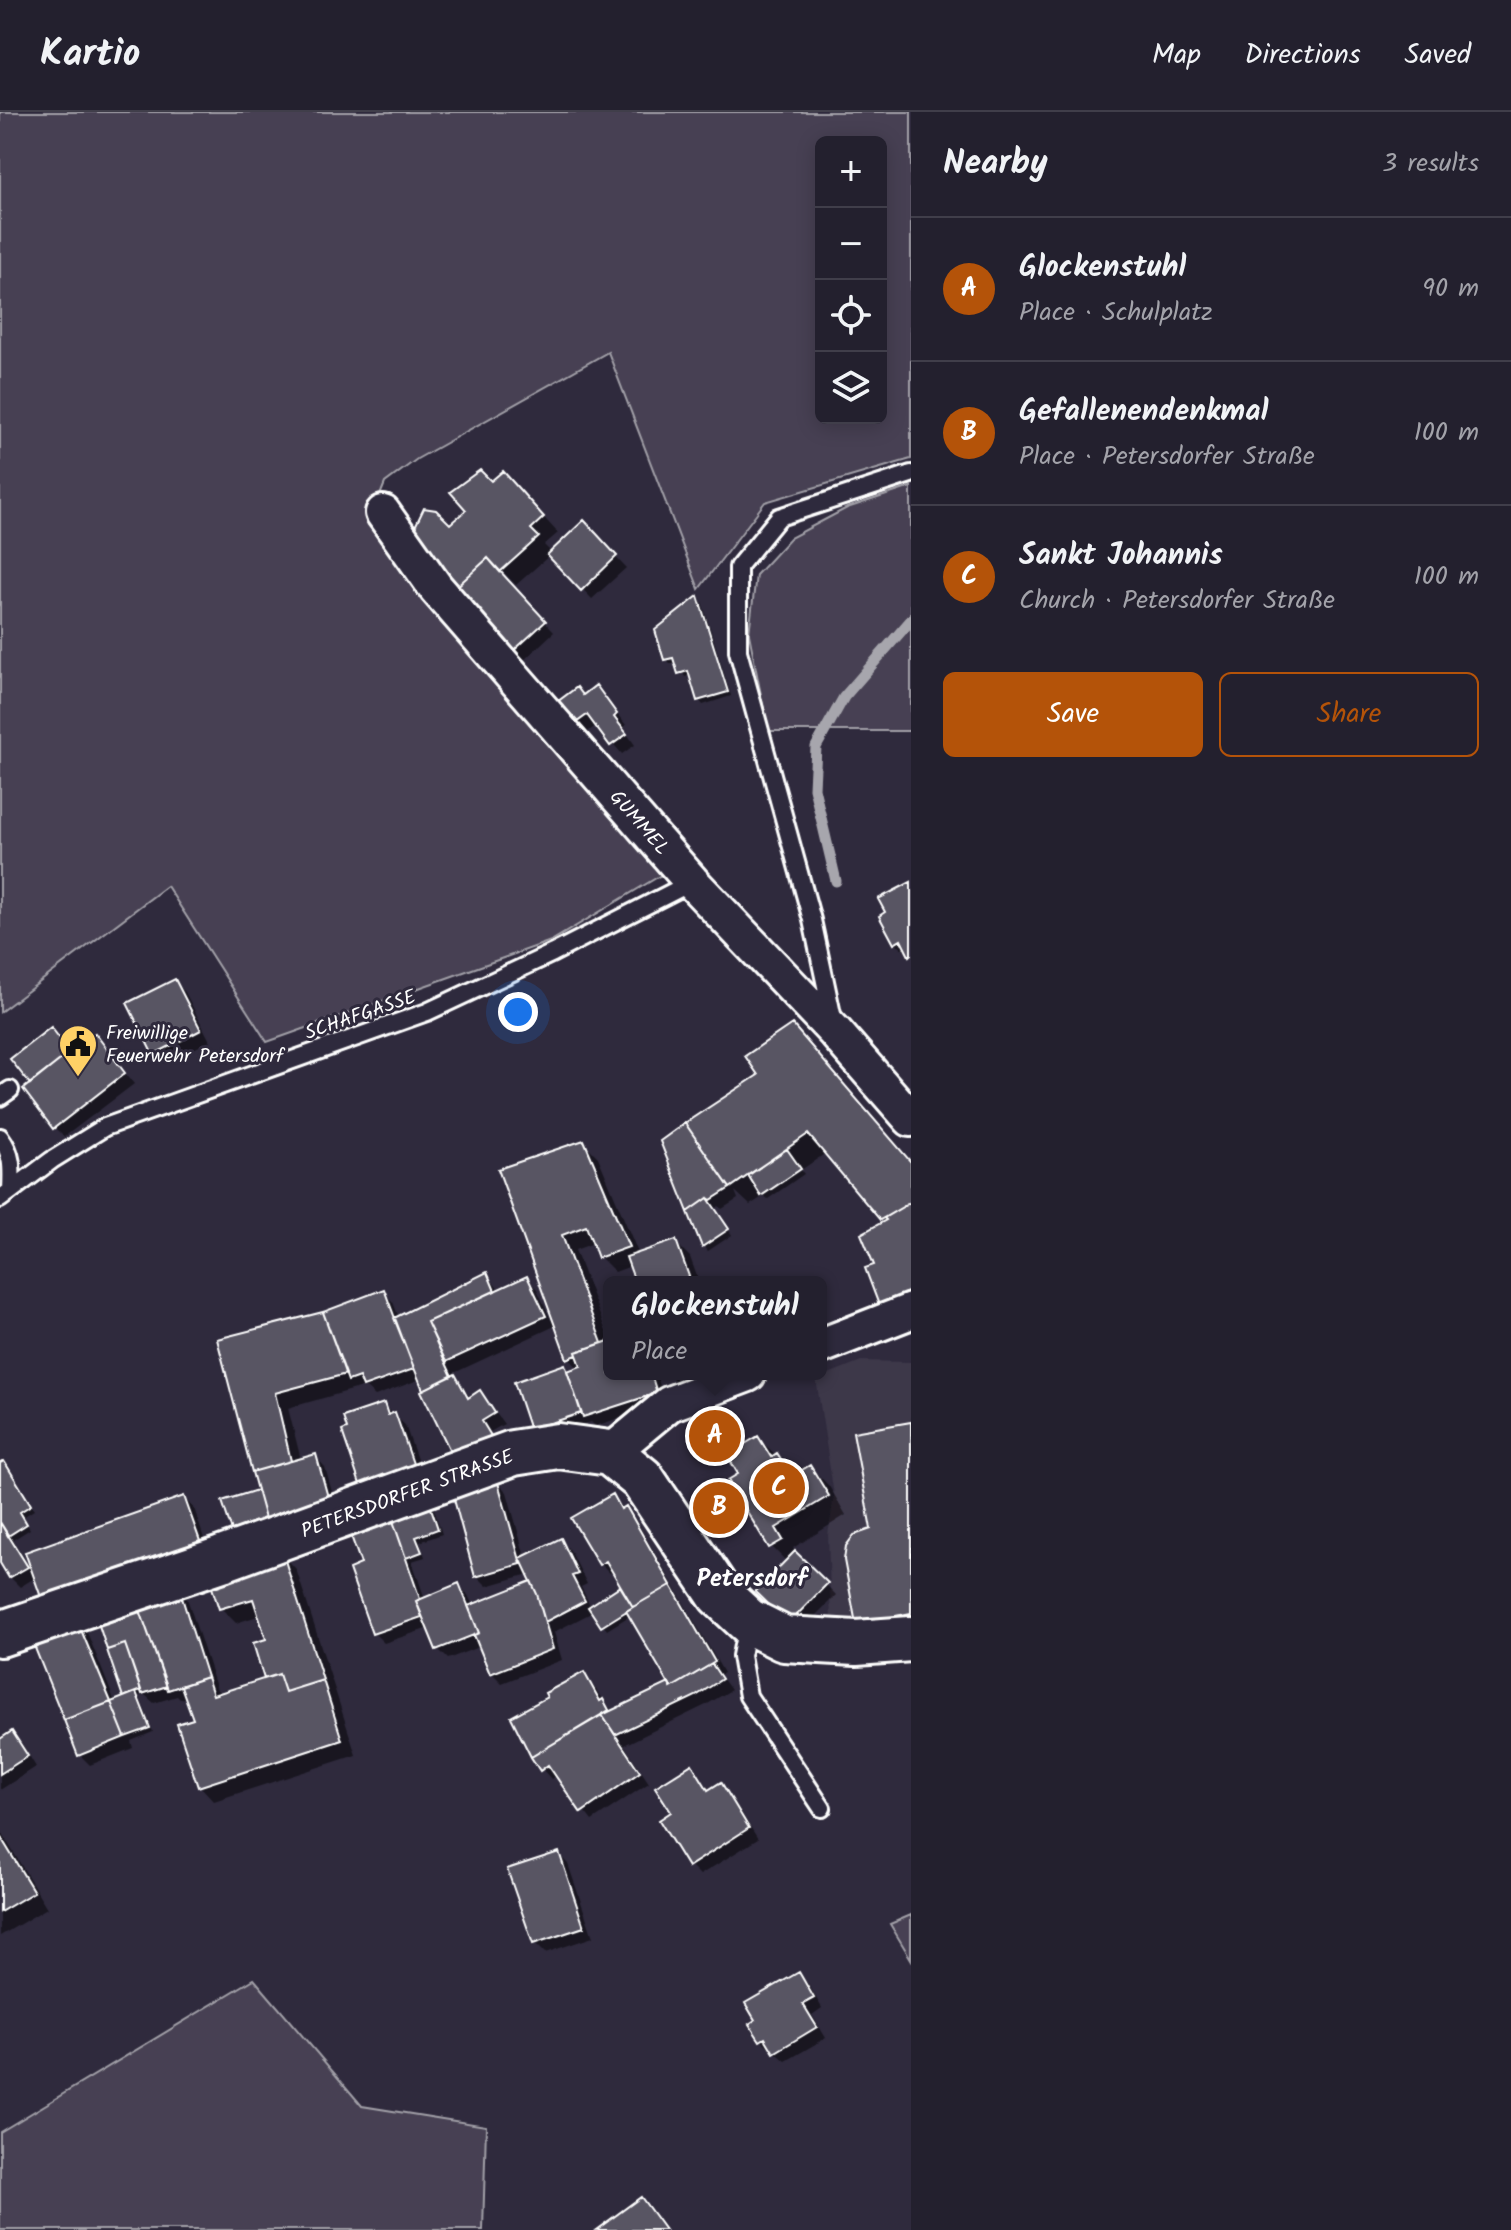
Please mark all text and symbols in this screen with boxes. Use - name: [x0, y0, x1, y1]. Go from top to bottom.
- text: Kartio: [40, 25, 140, 85]
- text: Map: [1152, 33, 1201, 78]
- text: Directions: [1245, 33, 1361, 78]
- text: Saved: [1405, 33, 1471, 78]
- map controls: [815, 136, 887, 424]
- button: +: [815, 136, 887, 208]
- text: Nearby: [943, 137, 1048, 191]
- text: 3 results: [1382, 143, 1479, 185]
- button: −: [815, 208, 887, 280]
- text: Glockenstuhl: [1019, 244, 1186, 292]
- text: A: [961, 268, 977, 310]
- text: 90 m: [1422, 268, 1479, 310]
- button: locate: [815, 280, 887, 352]
- text: Place · Schulplatz: [1019, 292, 1213, 334]
- button: layers: [815, 352, 887, 424]
- text: Gefallenendenkmal: [1019, 388, 1268, 436]
- text: B: [961, 412, 977, 454]
- text: 100 m: [1414, 412, 1479, 454]
- text: Place · Petersdorfer Straße: [1019, 436, 1315, 478]
- text: Sankt Johannis: [1019, 532, 1223, 580]
- text: C: [961, 556, 977, 598]
- text: 100 m: [1414, 556, 1479, 598]
- text: Church · Petersdorfer Straße: [1019, 580, 1335, 622]
- button: Save: [943, 672, 1203, 757]
- button: Share: [1219, 672, 1479, 757]
- street label: GUMMEL: [601, 783, 676, 863]
- street label: SCHAFGASSE: [301, 981, 422, 1050]
- your location: [498, 992, 538, 1032]
- place label: Freiwillige Feuerwehr Petersdorf: [106, 1018, 286, 1073]
- public building icon: Freiwillige Feuerwehr Petersdorf: [57, 1023, 99, 1078]
- popup: [603, 1276, 827, 1380]
- text: Glockenstuhl: [631, 1283, 799, 1331]
- text: Place: [631, 1331, 687, 1373]
- pin: A: [689, 1406, 741, 1466]
- street label: PETERSDORFER STRASSE: [297, 1441, 520, 1548]
- pin: C: [753, 1458, 805, 1518]
- pin: B: [693, 1478, 745, 1538]
- district label: Petersdorf: [697, 1560, 810, 1599]

